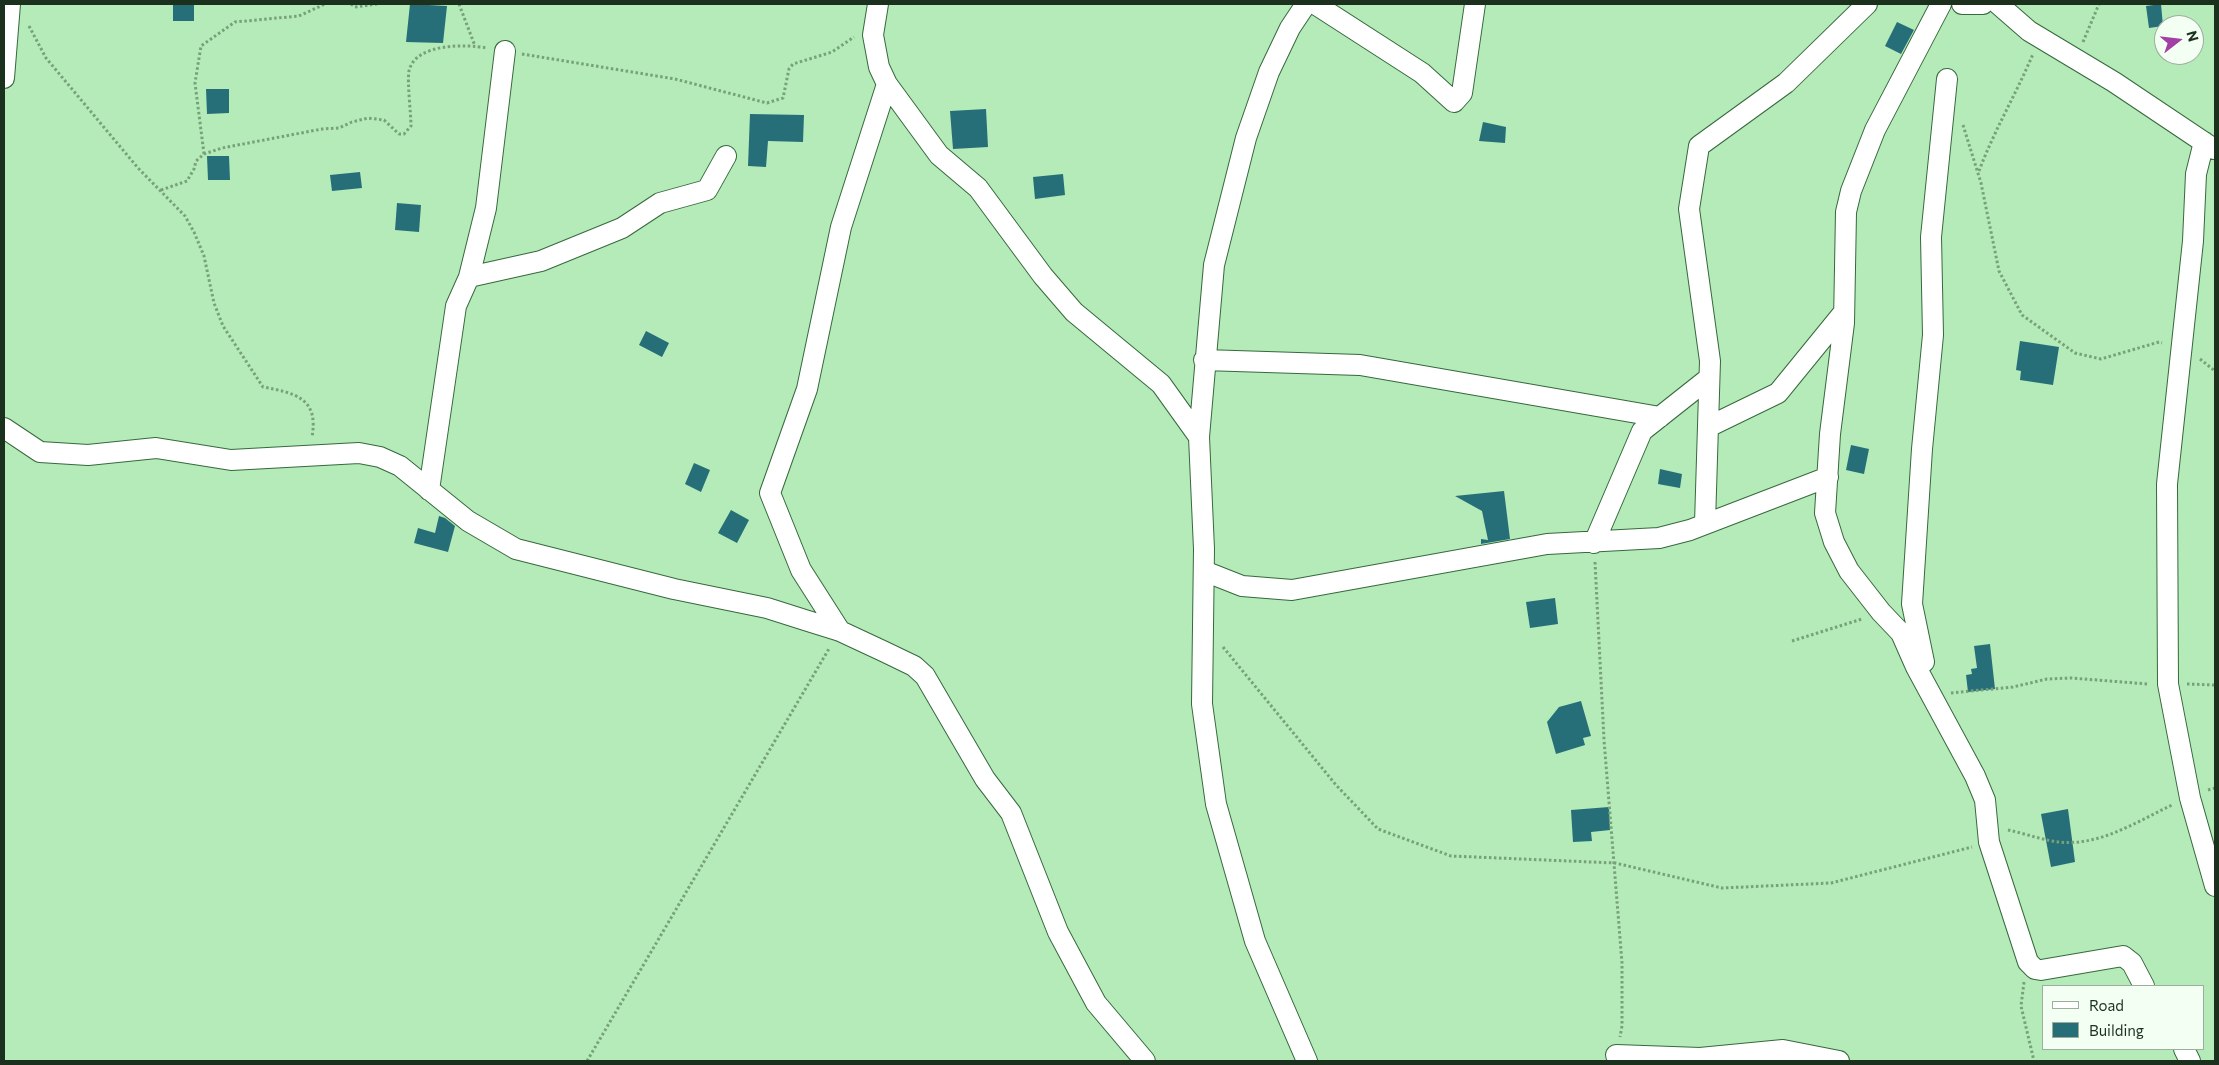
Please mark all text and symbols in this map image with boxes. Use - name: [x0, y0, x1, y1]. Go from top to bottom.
- north arrow: [2154, 15, 2204, 65]
- text: N: [2183, 29, 2203, 43]
- legend: [2042, 985, 2204, 1050]
- text: Road: [2089, 996, 2124, 1014]
- text: Building: [2089, 1021, 2144, 1039]

